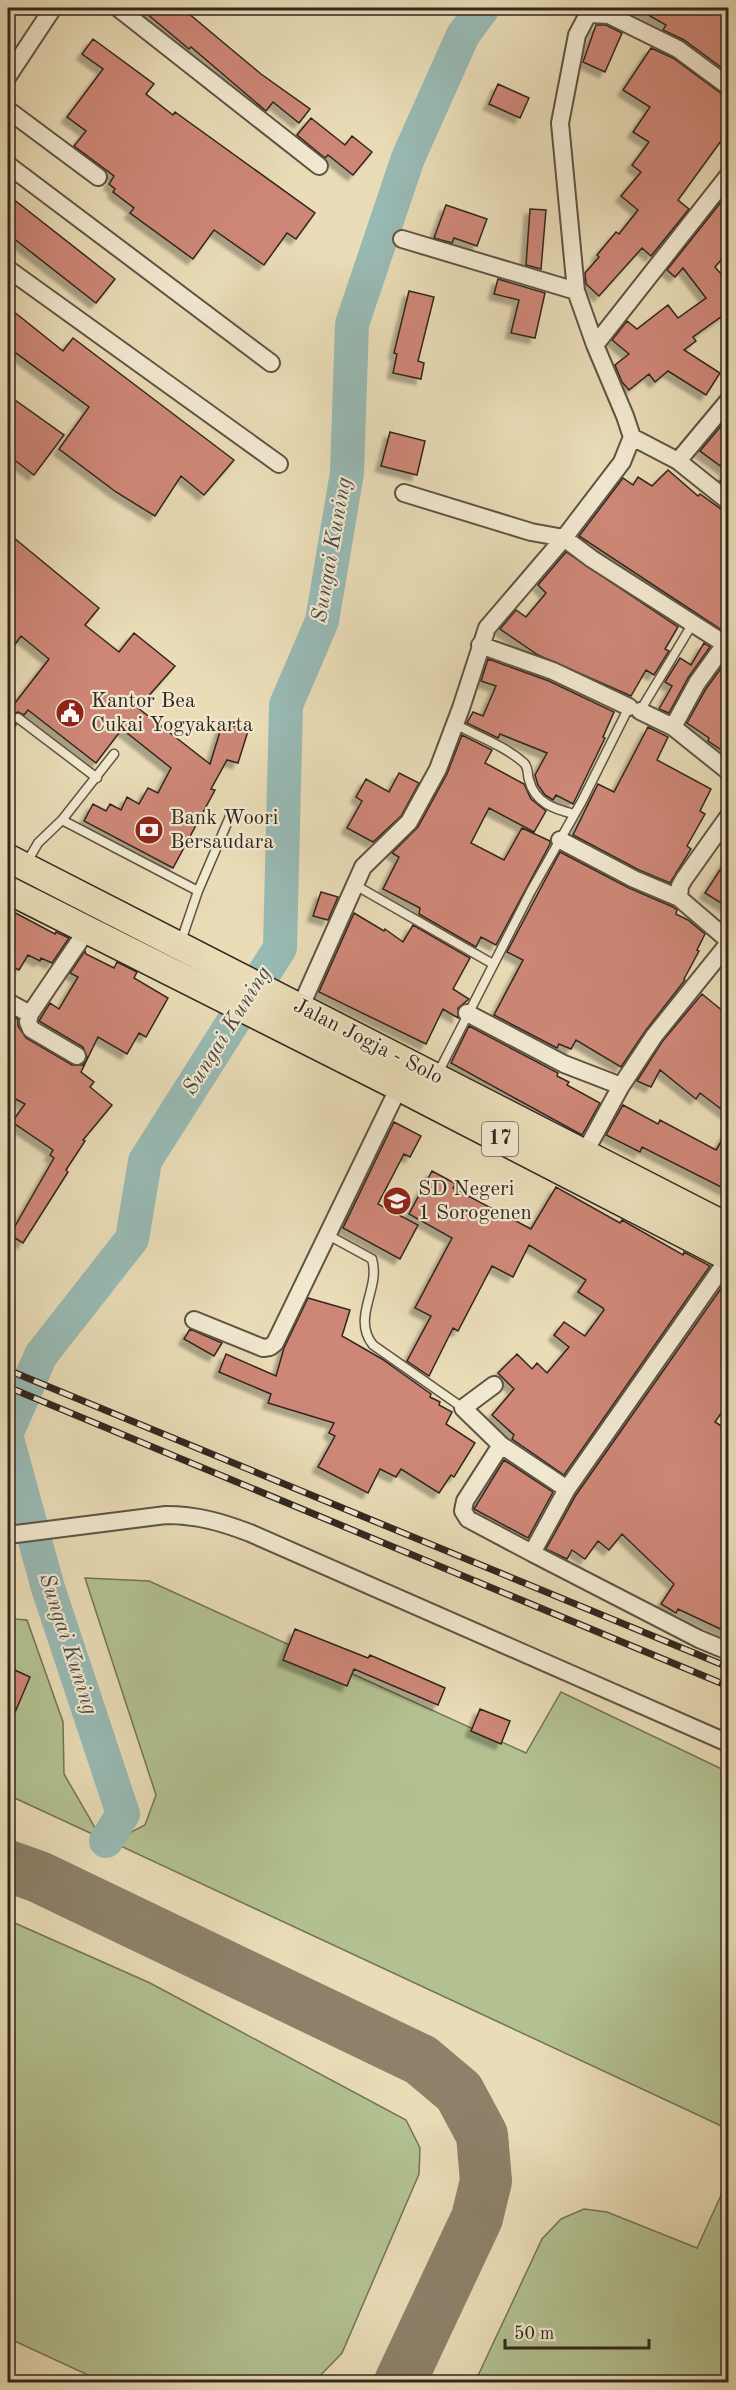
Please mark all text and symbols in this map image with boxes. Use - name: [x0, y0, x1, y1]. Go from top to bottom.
- water label: Sungai Kuning: [308, 475, 356, 624]
- place label: Kantor Bea Cukai Yogyakarta: [91, 691, 253, 736]
- public building icon: Kantor Bea Cukai Yogyakarta: [54, 697, 86, 729]
- place label: Bank Woori Bersaudara: [170, 808, 279, 853]
- bank icon: Bank Woori Bersaudara: [133, 814, 165, 846]
- water label: Sungai Kuning: [179, 962, 275, 1099]
- street label: Jalan Jogja - Solo: [290, 995, 446, 1089]
- road number: 17: [482, 1122, 518, 1156]
- place label: SD Negeri 1 Sorogenen: [418, 1179, 532, 1224]
- school or university icon: SD Negeri 1 Sorogenen: [381, 1185, 413, 1217]
- water label: Sungai Kuning: [35, 1571, 101, 1718]
- scale bar: [505, 2312, 649, 2350]
- text: 50 m: [514, 2325, 554, 2343]

